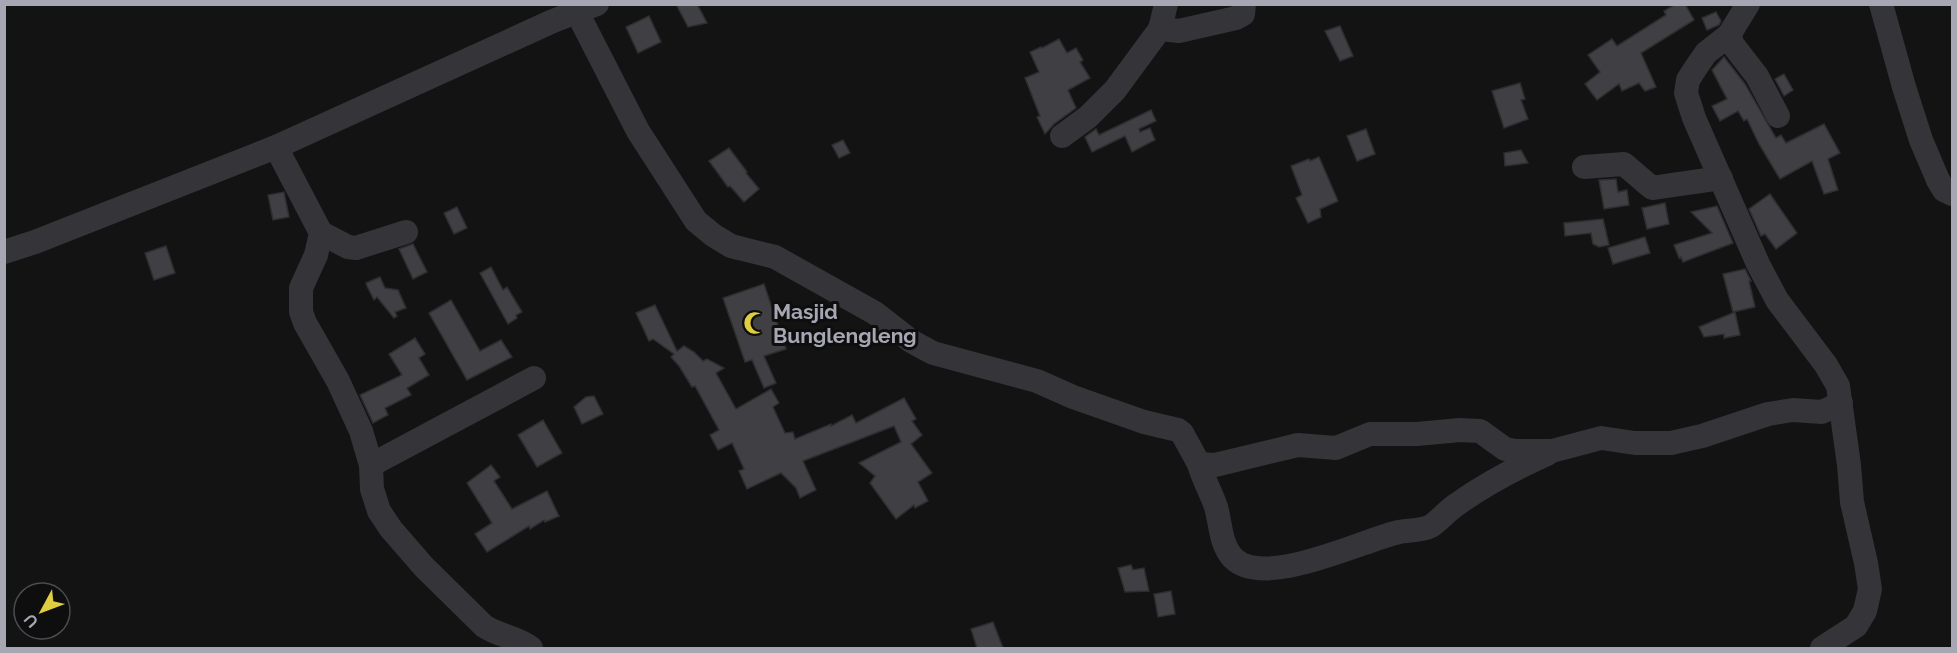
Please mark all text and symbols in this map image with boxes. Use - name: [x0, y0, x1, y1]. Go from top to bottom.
- place label: Masjid Bunglengleng: [773, 299, 917, 348]
- mosque icon: Masjid Bunglengleng: [742, 310, 768, 336]
- north arrow: [12, 581, 72, 641]
- text: U: [20, 610, 42, 631]

